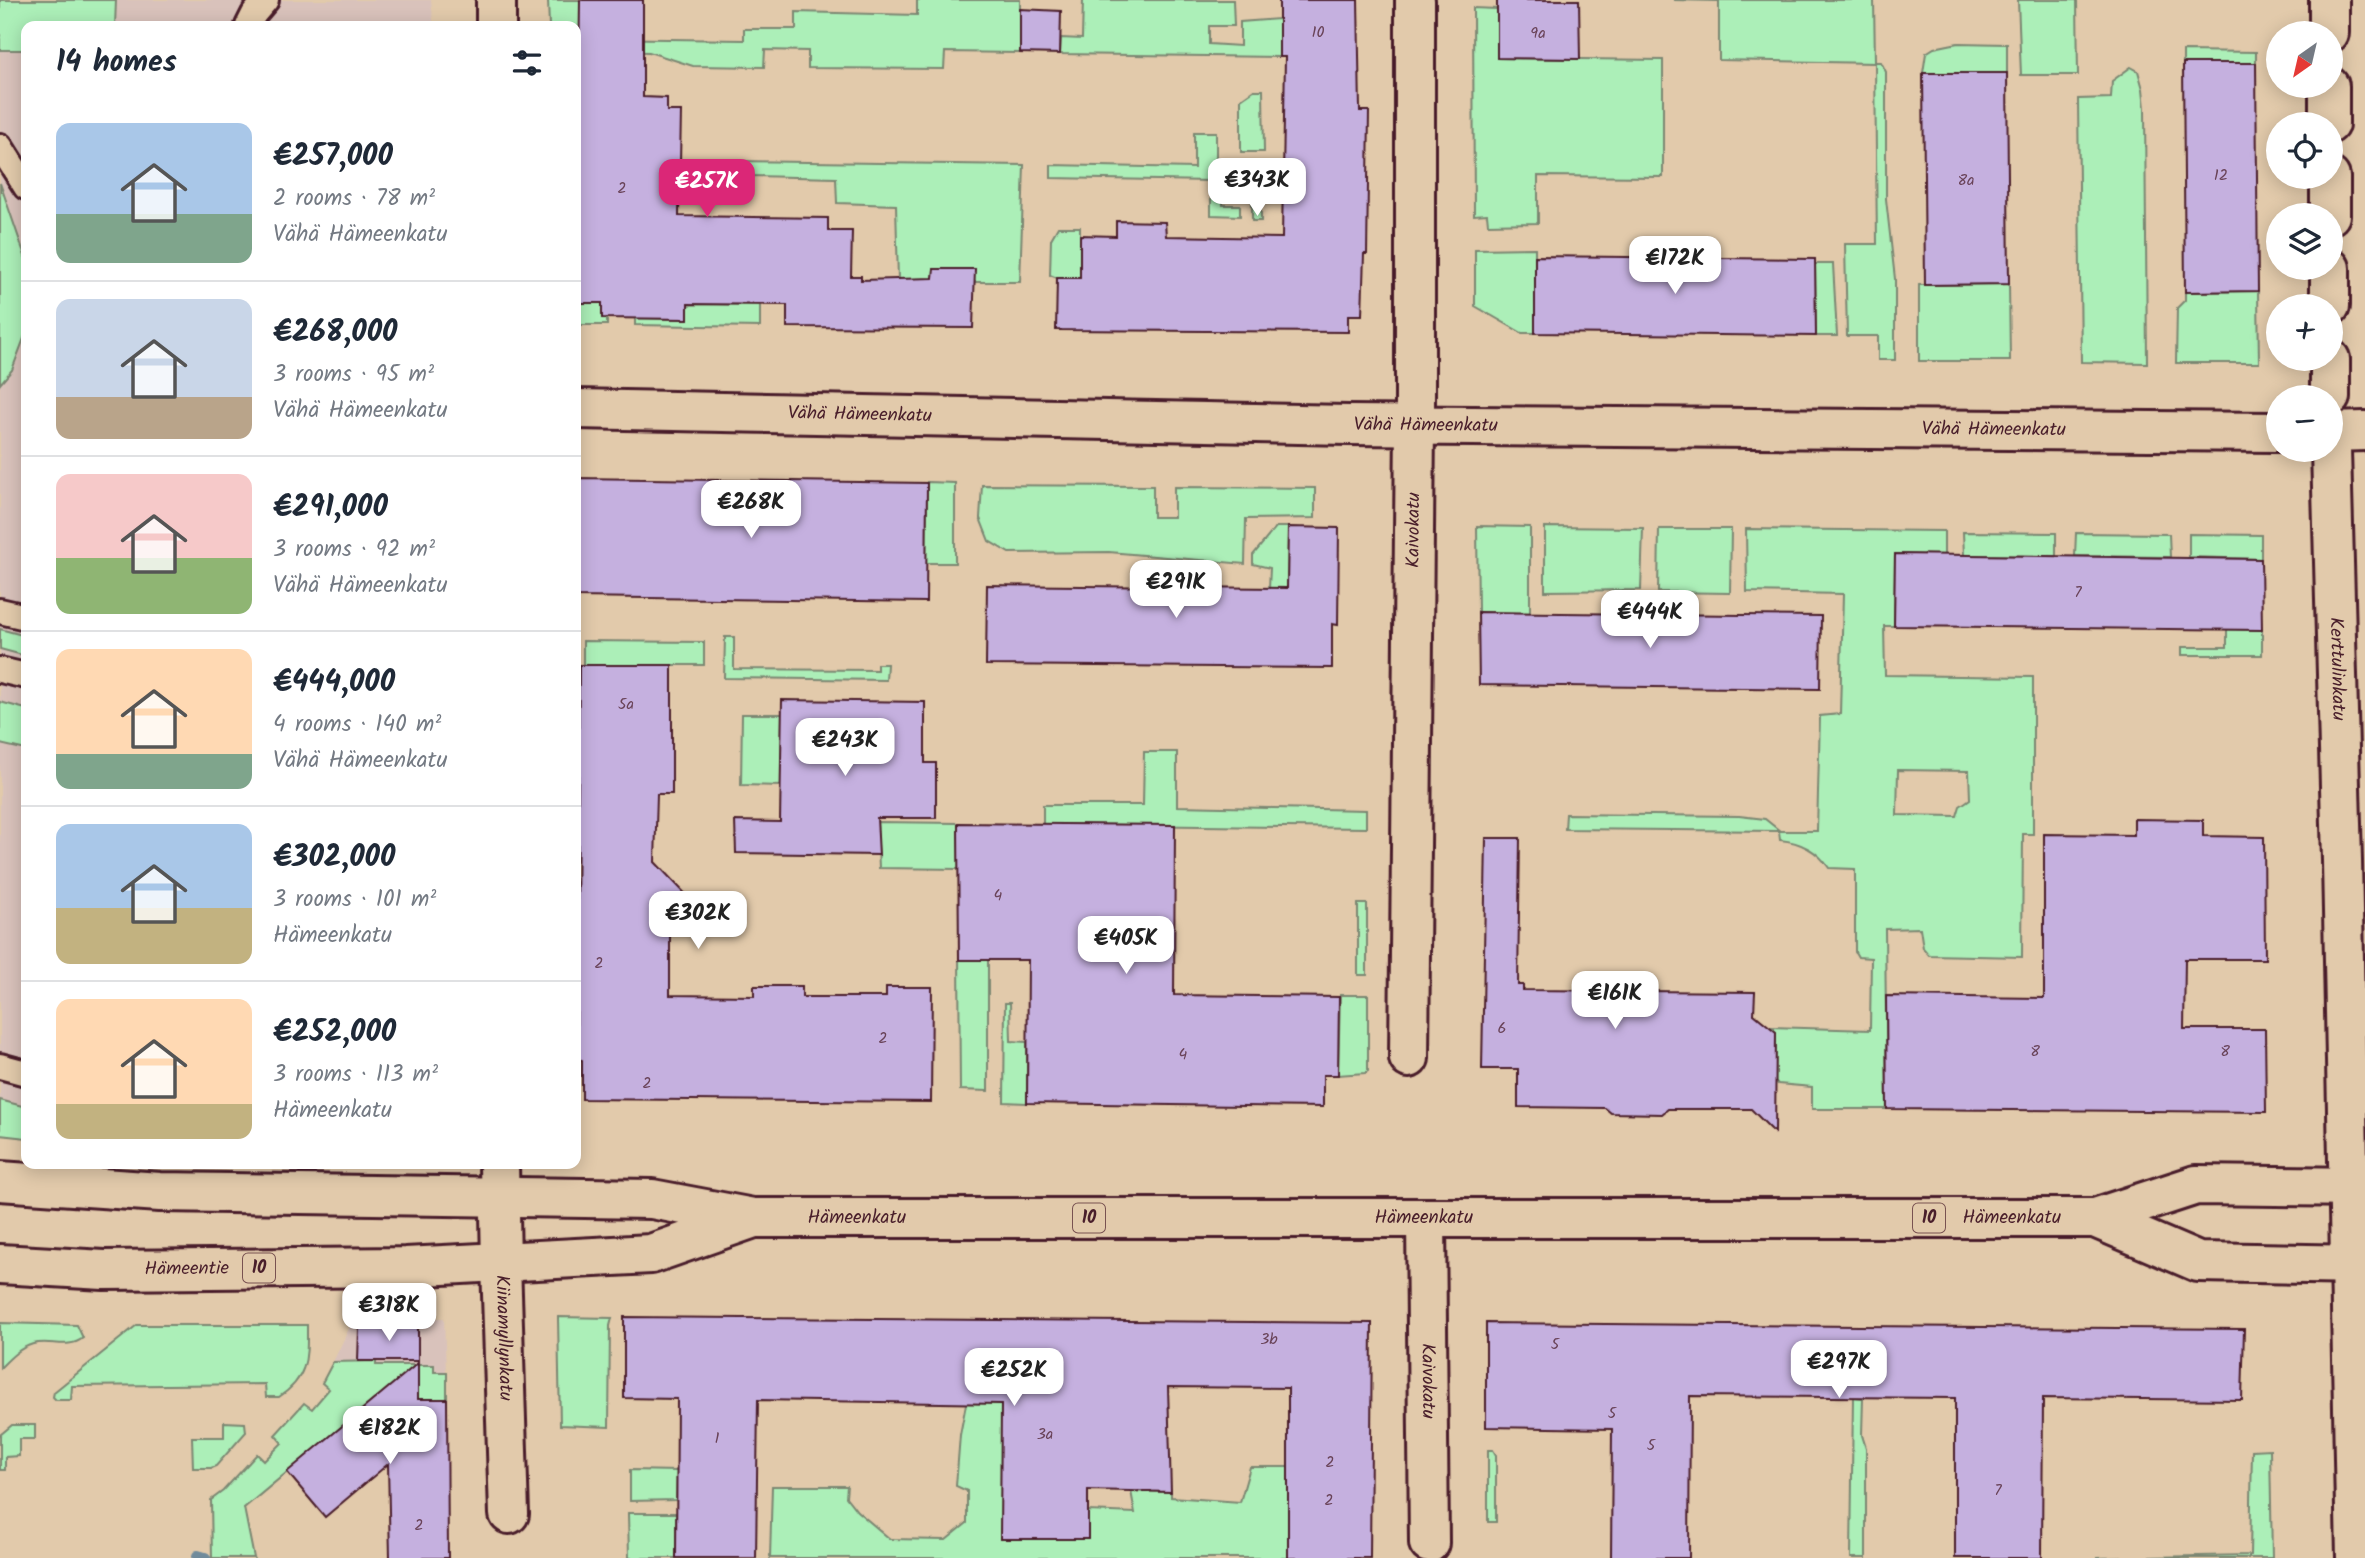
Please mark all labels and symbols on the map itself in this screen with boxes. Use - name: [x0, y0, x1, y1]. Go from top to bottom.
- house number: 10: [1311, 20, 1325, 45]
- house number: 9a: [1530, 21, 1546, 46]
- north arrow: [2266, 21, 2343, 98]
- pin: €343K: [1208, 158, 1306, 218]
- pin: €257K: [658, 160, 756, 219]
- house number: 12: [2214, 163, 2228, 188]
- house number: 8a: [1957, 168, 1975, 193]
- house number: 2: [617, 176, 627, 201]
- pin: €172K: [1626, 236, 1724, 296]
- street label: Vähä Hämeenkatu: [787, 398, 932, 431]
- street label: Vähä Hämeenkatu: [1354, 410, 1498, 441]
- street label: Vähä Hämeenkatu: [1922, 414, 2066, 445]
- pin: €268K: [702, 480, 800, 540]
- street label: Kaivokatu: [1399, 492, 1429, 568]
- pin: €291K: [1127, 560, 1225, 620]
- house number: 7: [2074, 580, 2082, 605]
- pin: €444K: [1601, 590, 1699, 650]
- street label: Kerttulinkatu: [2320, 617, 2353, 721]
- house number: 5a: [618, 692, 634, 717]
- pin: €243K: [796, 718, 894, 778]
- house number: 4: [994, 883, 1003, 908]
- pin: €302K: [649, 892, 747, 951]
- pin: €405K: [1077, 916, 1175, 976]
- house number: 2: [594, 951, 604, 976]
- pin: €161K: [1566, 972, 1664, 1031]
- house number: 6: [1498, 1016, 1506, 1041]
- house number: 2: [878, 1026, 888, 1051]
- house number: 8: [2030, 1039, 2040, 1064]
- house number: 8: [2220, 1039, 2230, 1064]
- house number: 4: [1179, 1042, 1188, 1067]
- house number: 2: [642, 1071, 652, 1096]
- street label: Hämeenkatu: [808, 1203, 906, 1233]
- street label: Hämeenkatu: [1375, 1203, 1473, 1233]
- street label: Hämeenkatu: [1963, 1203, 2061, 1233]
- road number: 10: [1073, 1204, 1105, 1232]
- road number: 10: [1913, 1204, 1945, 1232]
- street label: Hämeentie: [144, 1254, 230, 1285]
- road number: 10: [243, 1254, 275, 1282]
- street label: Kiinamyllynkatu: [486, 1274, 520, 1401]
- pin: €318K: [340, 1284, 438, 1343]
- house number: 3b: [1260, 1327, 1278, 1352]
- house number: 5: [1551, 1332, 1561, 1357]
- pin: €297K: [1790, 1340, 1888, 1400]
- street label: Kaivokatu: [1412, 1343, 1443, 1419]
- pin: €252K: [965, 1348, 1063, 1408]
- house number: 5: [1608, 1401, 1618, 1426]
- pin: €182K: [341, 1406, 439, 1466]
- house number: 3a: [1037, 1422, 1053, 1447]
- house number: 1: [714, 1426, 720, 1451]
- house number: 5: [1647, 1433, 1657, 1458]
- house number: 2: [1325, 1450, 1335, 1475]
- house number: 7: [1994, 1478, 2002, 1503]
- house number: 2: [1324, 1488, 1334, 1513]
- house number: 2: [414, 1513, 424, 1538]

